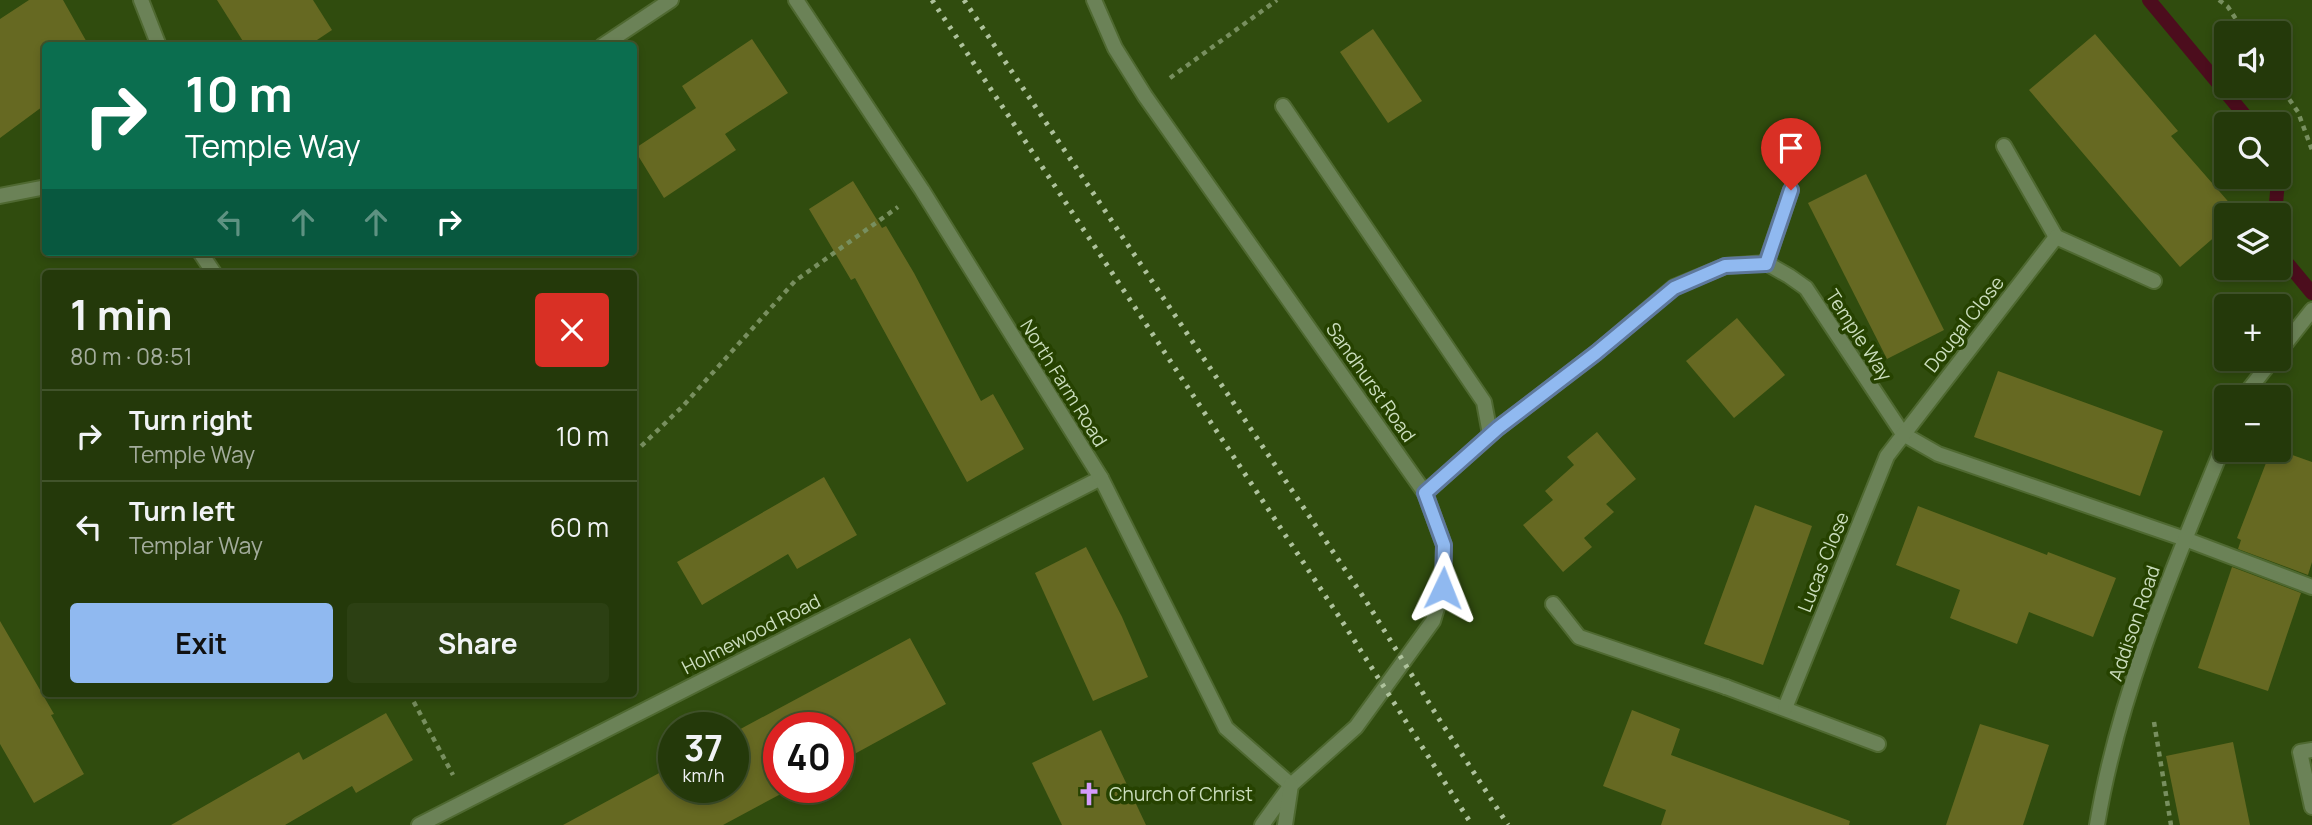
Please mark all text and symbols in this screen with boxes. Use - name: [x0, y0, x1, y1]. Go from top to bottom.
- map controls: [2214, 21, 2291, 462]
- button: sound: [2214, 21, 2291, 98]
- text: 10 m: [185, 60, 293, 127]
- icon: right: [70, 70, 161, 161]
- button: search: [2214, 112, 2291, 189]
- pin: [1761, 118, 1821, 190]
- text: Temple Way: [185, 124, 361, 168]
- icon: arrive: [1772, 129, 1810, 167]
- icon: left: [211, 203, 249, 241]
- icon: ahead: [284, 203, 322, 241]
- icon: ahead: [357, 203, 395, 241]
- icon: right: [430, 203, 468, 241]
- button: layers: [2214, 203, 2291, 280]
- street label: Dougal Close: [1918, 270, 2010, 378]
- street label: Temple Way: [1820, 284, 1898, 386]
- text: 1 min: [70, 285, 173, 343]
- button: close: [535, 293, 609, 367]
- button: +: [2214, 294, 2291, 371]
- street label: North Farm Road: [1014, 314, 1114, 452]
- street label: Sandhurst Road: [1320, 317, 1422, 447]
- text: 80 m · 08:51: [70, 340, 192, 372]
- button: −: [2214, 385, 2291, 462]
- text: Turn right: [129, 402, 253, 438]
- icon: right: [70, 417, 108, 455]
- text: 10 m: [556, 418, 609, 454]
- text: Temple Way: [129, 438, 255, 470]
- text: Turn left: [129, 493, 236, 529]
- icon: left: [70, 508, 108, 546]
- street label: Lucas Close: [1791, 508, 1855, 616]
- text: 60 m: [550, 509, 609, 545]
- text: Templar Way: [129, 529, 263, 561]
- position arrow: [1406, 551, 1480, 625]
- street label: Addison Road: [2102, 562, 2166, 684]
- street label: Holmewood Road: [677, 588, 825, 680]
- button: Exit: [70, 603, 333, 683]
- button: Share: [347, 603, 609, 683]
- speed limit sign: 40: [763, 712, 854, 803]
- text: 37: [684, 724, 723, 772]
- text: km/h: [683, 763, 724, 787]
- church icon: Church of Christ: [1075, 780, 1103, 808]
- place label: Church of Christ: [1109, 781, 1253, 807]

